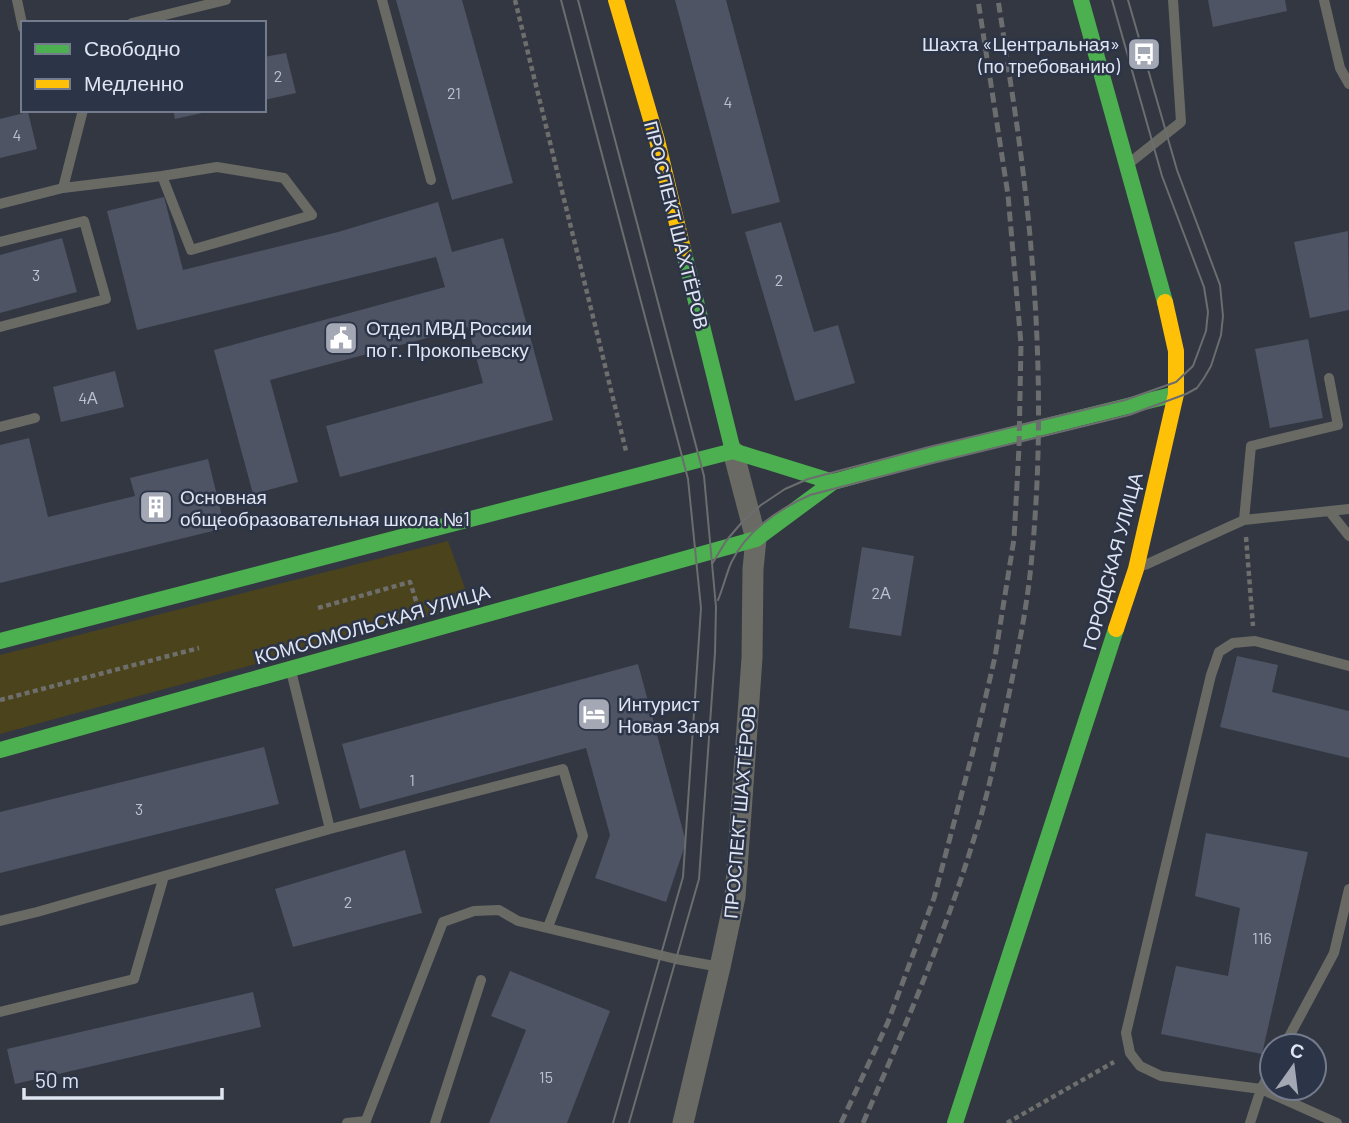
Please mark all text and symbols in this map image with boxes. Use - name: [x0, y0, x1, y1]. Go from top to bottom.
- legend: [21, 21, 266, 112]
- place label: Шахта «Центральная» (по требованию): [922, 32, 1121, 77]
- text: Свободно: [84, 35, 181, 60]
- bus stop icon: Шахта «Центральная» (по требованию): [1125, 35, 1163, 73]
- house number: 2: [274, 66, 282, 85]
- text: Медленно: [84, 70, 184, 95]
- house number: 21: [447, 83, 461, 102]
- house number: 4: [724, 92, 732, 111]
- street label: ПРОСПЕКТ ШАХТЁРОВ: [640, 118, 714, 332]
- house number: 4: [13, 125, 21, 144]
- house number: 3: [32, 265, 40, 284]
- house number: 2: [775, 270, 783, 289]
- place label: Отдел МВД России по г. Прокопьевску: [366, 316, 532, 361]
- public building icon: Отдел МВД России по г. Прокопьевску: [322, 319, 360, 357]
- house number: 4А: [78, 388, 98, 407]
- street label: ГОРОДСКАЯ УЛИЦА: [1077, 469, 1147, 652]
- place label: Основная общеобразовательная школа №1: [180, 485, 470, 530]
- building icon: Основная общеобразовательная школа №1: [137, 488, 175, 526]
- street label: КОМСОМОЛЬСКАЯ УЛИЦА: [252, 579, 493, 669]
- house number: 2А: [871, 583, 891, 602]
- place label: Интурист Новая Заря: [618, 692, 720, 737]
- hotel icon: Интурист Новая Заря: [575, 695, 613, 733]
- street label: ПРОСПЕКТ ШАХТЁРОВ: [718, 704, 760, 920]
- house number: 1: [409, 770, 415, 789]
- house number: 3: [135, 799, 143, 818]
- house number: 2: [344, 892, 352, 911]
- house number: 116: [1252, 928, 1272, 947]
- north arrow: [1258, 1032, 1328, 1102]
- text: С: [1288, 1037, 1307, 1063]
- scale bar: [24, 1056, 222, 1100]
- text: 50 m: [35, 1067, 79, 1092]
- house number: 15: [539, 1067, 553, 1086]

